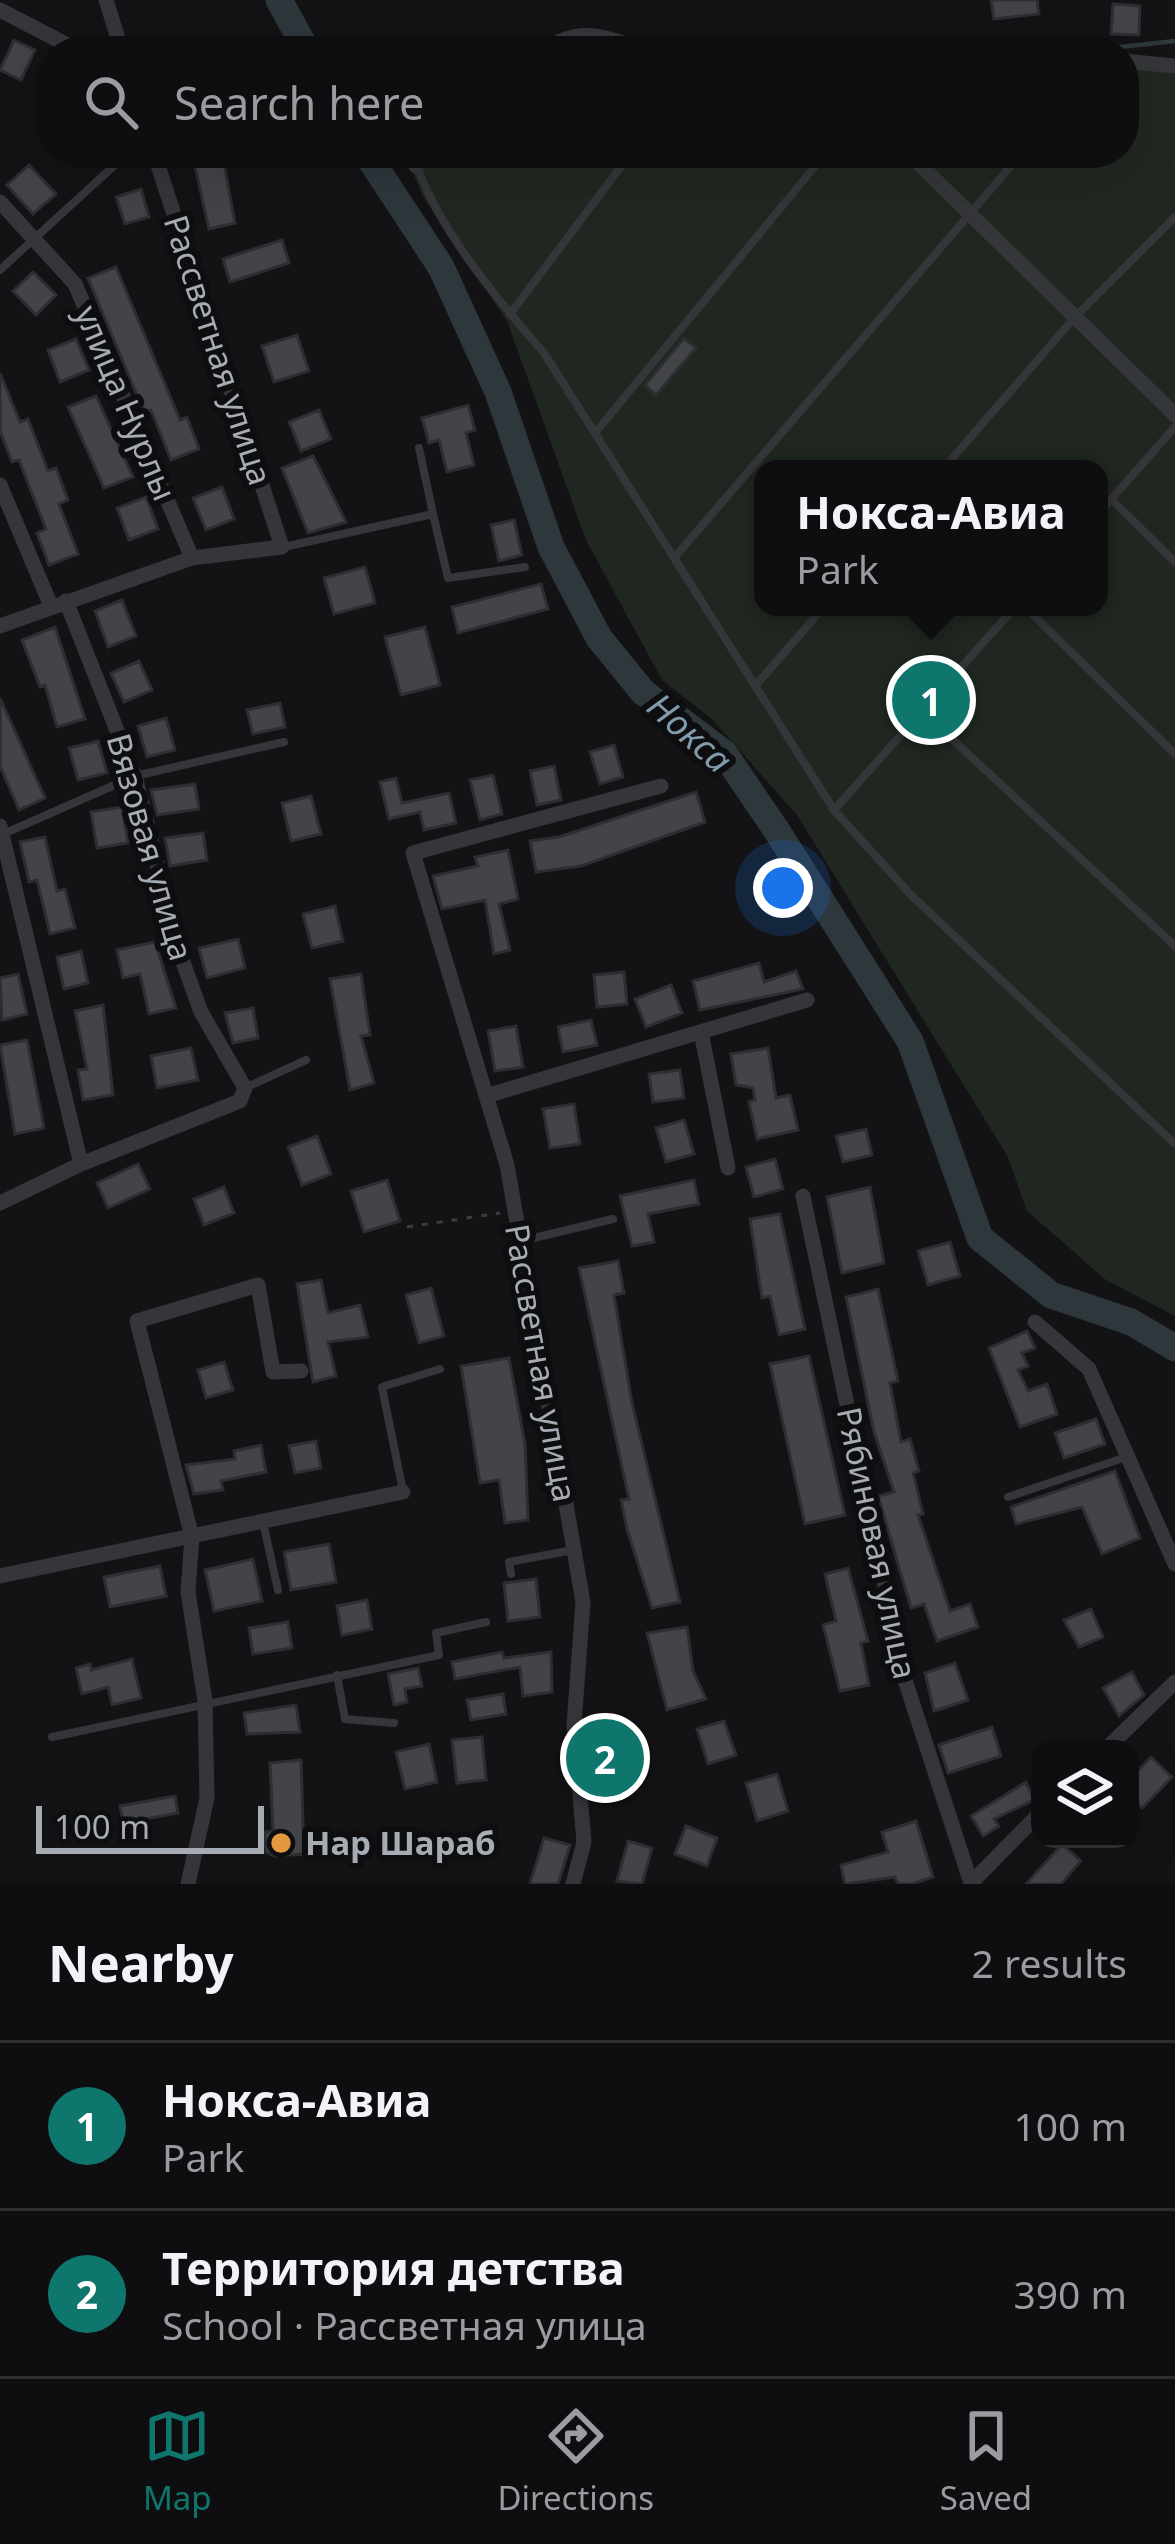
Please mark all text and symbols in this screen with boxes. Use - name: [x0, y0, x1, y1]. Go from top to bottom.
- search box: [36, 36, 1139, 168]
- icon: search: [78, 69, 144, 135]
- text: Search here: [174, 72, 424, 133]
- street label: Рассветная улица: [154, 209, 283, 491]
- street label: улица Нурлы: [65, 298, 188, 507]
- popup: [754, 460, 1108, 616]
- text: Нокса-Авиа: [796, 481, 1066, 542]
- text: Park: [796, 542, 879, 595]
- pin: 1: [892, 655, 970, 745]
- water label: Нокса: [637, 682, 743, 784]
- street label: Вязовая улица: [97, 728, 204, 966]
- your location: [753, 858, 813, 918]
- street label: Рассветная улица: [495, 1220, 588, 1505]
- street label: Рябиновая улица: [827, 1403, 928, 1683]
- pin: 2: [566, 1713, 644, 1803]
- map controls: [1031, 1740, 1139, 1848]
- button: layers: [1031, 1740, 1139, 1848]
- scale bar: [36, 1800, 264, 1853]
- text: 100 m: [54, 1804, 150, 1849]
- place label: Нар Шараб: [305, 1820, 496, 1865]
- marker: Нар Шараб: [268, 1830, 294, 1856]
- text: Nearby: [48, 1927, 234, 1997]
- text: 2 results: [972, 1936, 1127, 1989]
- text: Нокса-Авиа: [162, 2069, 431, 2130]
- text: 1: [76, 2099, 98, 2152]
- text: 100 m: [1013, 2099, 1127, 2152]
- text: Park: [162, 2130, 244, 2183]
- text: Территория детства: [162, 2237, 625, 2298]
- text: 2: [76, 2267, 98, 2320]
- text: 390 m: [1013, 2267, 1127, 2320]
- text: School · Рассветная улица: [162, 2298, 647, 2351]
- tab: Map: [143, 2403, 212, 2520]
- tab: Directions: [497, 2403, 654, 2520]
- tab: Saved: [940, 2403, 1032, 2520]

